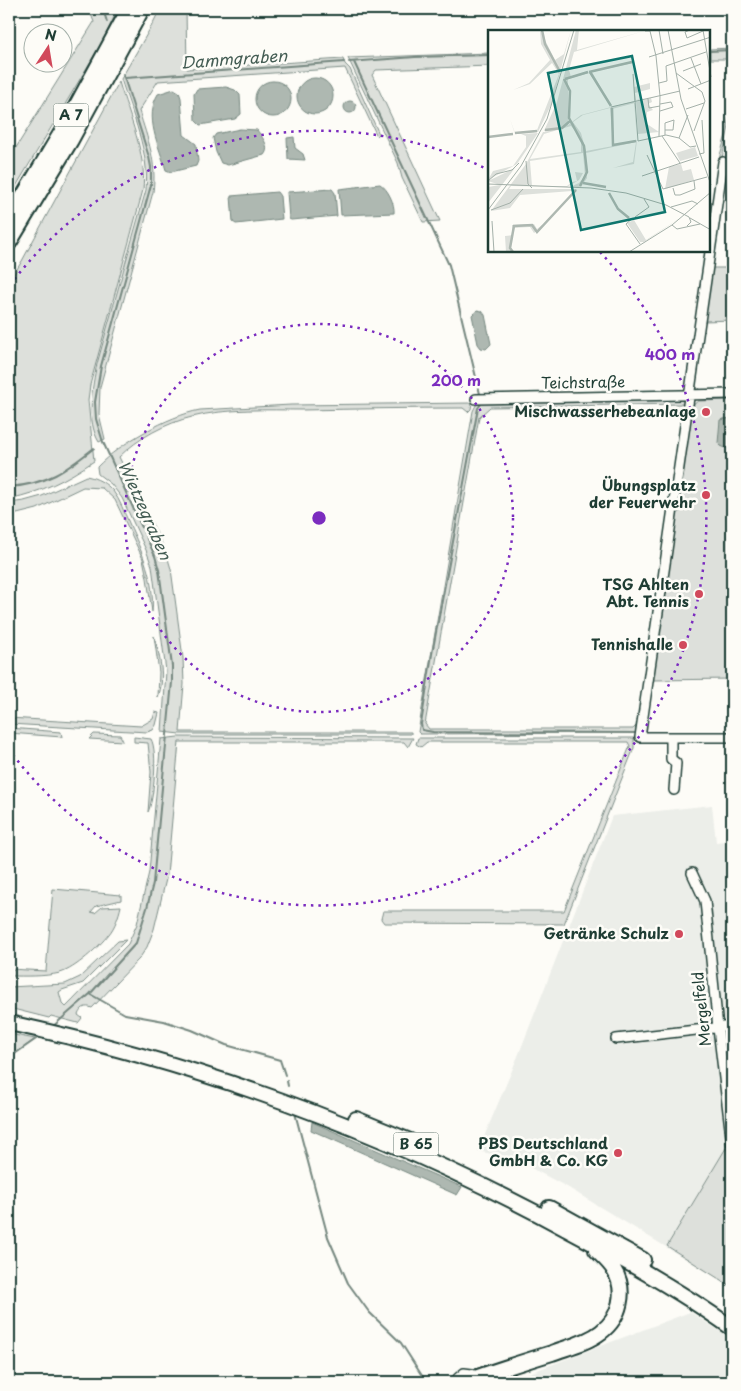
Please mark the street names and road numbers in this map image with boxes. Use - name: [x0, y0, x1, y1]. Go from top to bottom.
- road number: A 7: [54, 104, 88, 126]
- street label: Teichstraße: [541, 369, 625, 394]
- street label: Mergelfeld: [685, 971, 716, 1048]
- road number: B 65: [394, 1132, 438, 1156]

